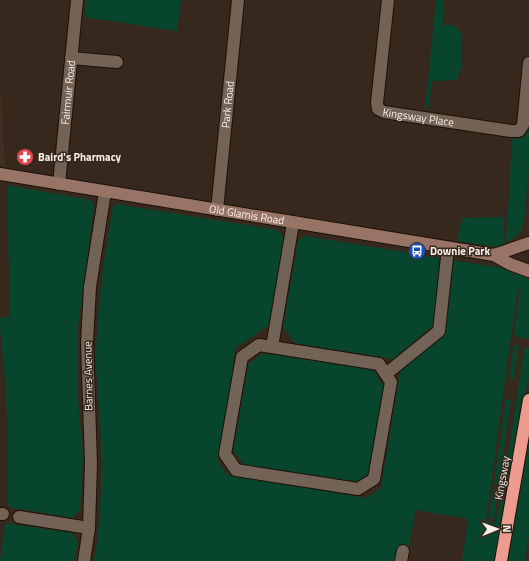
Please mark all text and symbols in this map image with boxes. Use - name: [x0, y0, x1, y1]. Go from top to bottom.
- street label: Fairmuir Road: [57, 59, 79, 125]
- street label: Park Road: [217, 80, 238, 129]
- street label: Kingsway Place: [382, 104, 455, 130]
- pharmacy icon: Baird's Pharmacy: [15, 147, 35, 167]
- place label: Baird's Pharmacy: [38, 149, 122, 165]
- street label: Old Glamis Road: [208, 200, 286, 229]
- bus stop icon: Downie Park: [407, 241, 427, 261]
- place label: Downie Park: [430, 243, 490, 259]
- street label: Barnes Avenue: [79, 341, 97, 411]
- street label: Kingsway: [490, 454, 514, 501]
- north arrow: [477, 509, 517, 549]
- text: N: [499, 525, 515, 533]

